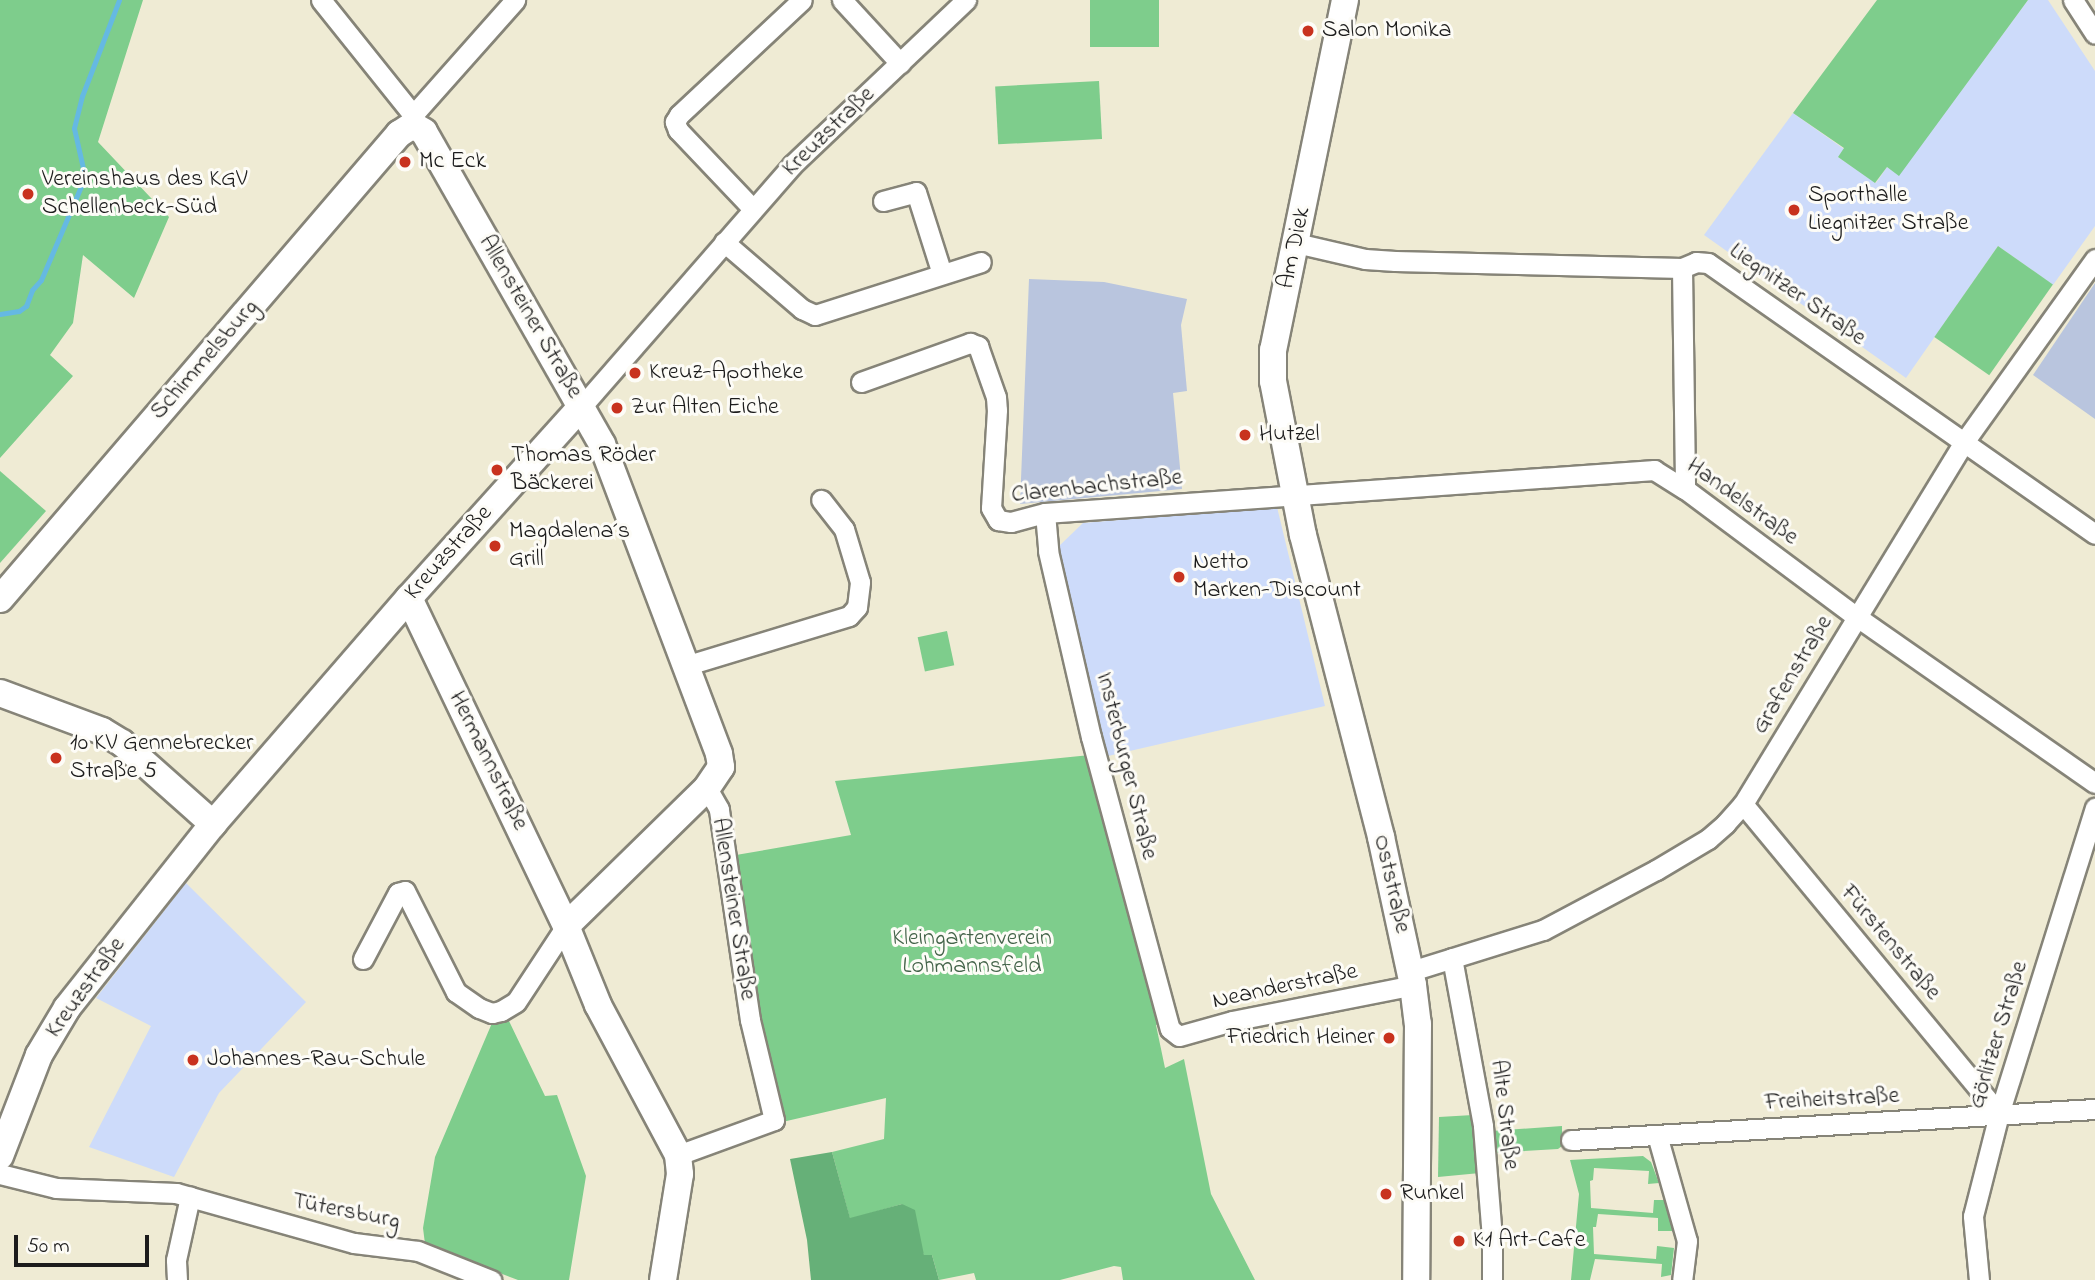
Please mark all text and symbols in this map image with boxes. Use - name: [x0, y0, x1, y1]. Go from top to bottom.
- place label: Salon Monika: [1322, 17, 1451, 45]
- marker: Salon Monika: [1300, 23, 1316, 39]
- street label: Kreuzstraße: [777, 81, 881, 183]
- place label: Mc Eck: [419, 148, 486, 176]
- marker: Mc Eck: [397, 154, 413, 170]
- place label: Vereinshaus des KGV Schellenbeck-Süd: [42, 166, 247, 222]
- place label: Sporthalle Liegnitzer Straße: [1808, 182, 1968, 238]
- marker: Vereinshaus des KGV Schellenbeck-Süd: [20, 186, 36, 202]
- marker: Sporthalle Liegnitzer Straße: [1786, 202, 1802, 218]
- street label: Am Diek: [1272, 205, 1318, 291]
- street label: Allensteiner Straße: [472, 230, 588, 404]
- street label: Liegnitzer Straße: [1723, 237, 1871, 353]
- street label: Schimmelsburg: [145, 294, 265, 426]
- place label: Kreuz-Apotheke: [649, 359, 803, 387]
- marker: Kreuz-Apotheke: [627, 365, 643, 381]
- place label: Zur Alten Eiche: [631, 394, 779, 422]
- marker: Zur Alten Eiche: [609, 400, 625, 416]
- place label: Hutzel: [1259, 421, 1320, 449]
- marker: Hutzel: [1237, 427, 1253, 443]
- place label: Thomas Röder Bäckerei: [511, 442, 656, 498]
- street label: Handelstraße: [1681, 452, 1803, 552]
- marker: Thomas Röder Bäckerei: [489, 462, 505, 478]
- street label: Clarenbachstraße: [1010, 464, 1184, 510]
- street label: Kreuzstraße: [399, 500, 499, 606]
- place label: Magdalena´s Grill: [509, 518, 630, 574]
- marker: Magdalena´s Grill: [487, 538, 503, 554]
- place label: Netto Marken-Discount: [1193, 549, 1361, 605]
- marker: Netto Marken-Discount: [1171, 569, 1187, 585]
- street label: Grafenstraße: [1746, 611, 1840, 739]
- street label: Insterburger Straße: [1089, 669, 1163, 863]
- street label: Hermannstraße: [442, 687, 534, 835]
- place label: 10 KV Gennebrecker Straße 5: [70, 730, 253, 786]
- marker: 10 KV Gennebrecker Straße 5: [48, 750, 64, 766]
- street label: Allensteiner Straße: [704, 816, 762, 1002]
- street label: Oststraße: [1366, 832, 1416, 936]
- street label: Fürstenstraße: [1833, 879, 1947, 1007]
- park label: Kleingartenverein Lohmannsfeld: [892, 925, 1052, 981]
- street label: Kreuzstraße: [40, 932, 132, 1044]
- street label: Neanderstraße: [1210, 958, 1360, 1016]
- street label: Görlitzer Straße: [1963, 958, 2035, 1112]
- place label: Friedrich Heiner: [1227, 1024, 1375, 1052]
- marker: Friedrich Heiner: [1381, 1030, 1397, 1046]
- place label: Johannes-Rau-Schule: [207, 1046, 425, 1074]
- marker: Johannes-Rau-Schule: [185, 1052, 201, 1068]
- street label: Alte Straße: [1483, 1058, 1525, 1172]
- street label: Freiheitstraße: [1764, 1082, 1900, 1118]
- place label: Runkel: [1400, 1180, 1464, 1208]
- marker: Runkel: [1378, 1186, 1394, 1202]
- street label: Tütersburg: [290, 1187, 402, 1237]
- scale bar: [18, 1220, 152, 1264]
- place label: K1 Art-Cafe: [1473, 1227, 1586, 1255]
- text: 50 m: [27, 1232, 70, 1262]
- marker: K1 Art-Cafe: [1451, 1233, 1467, 1249]

